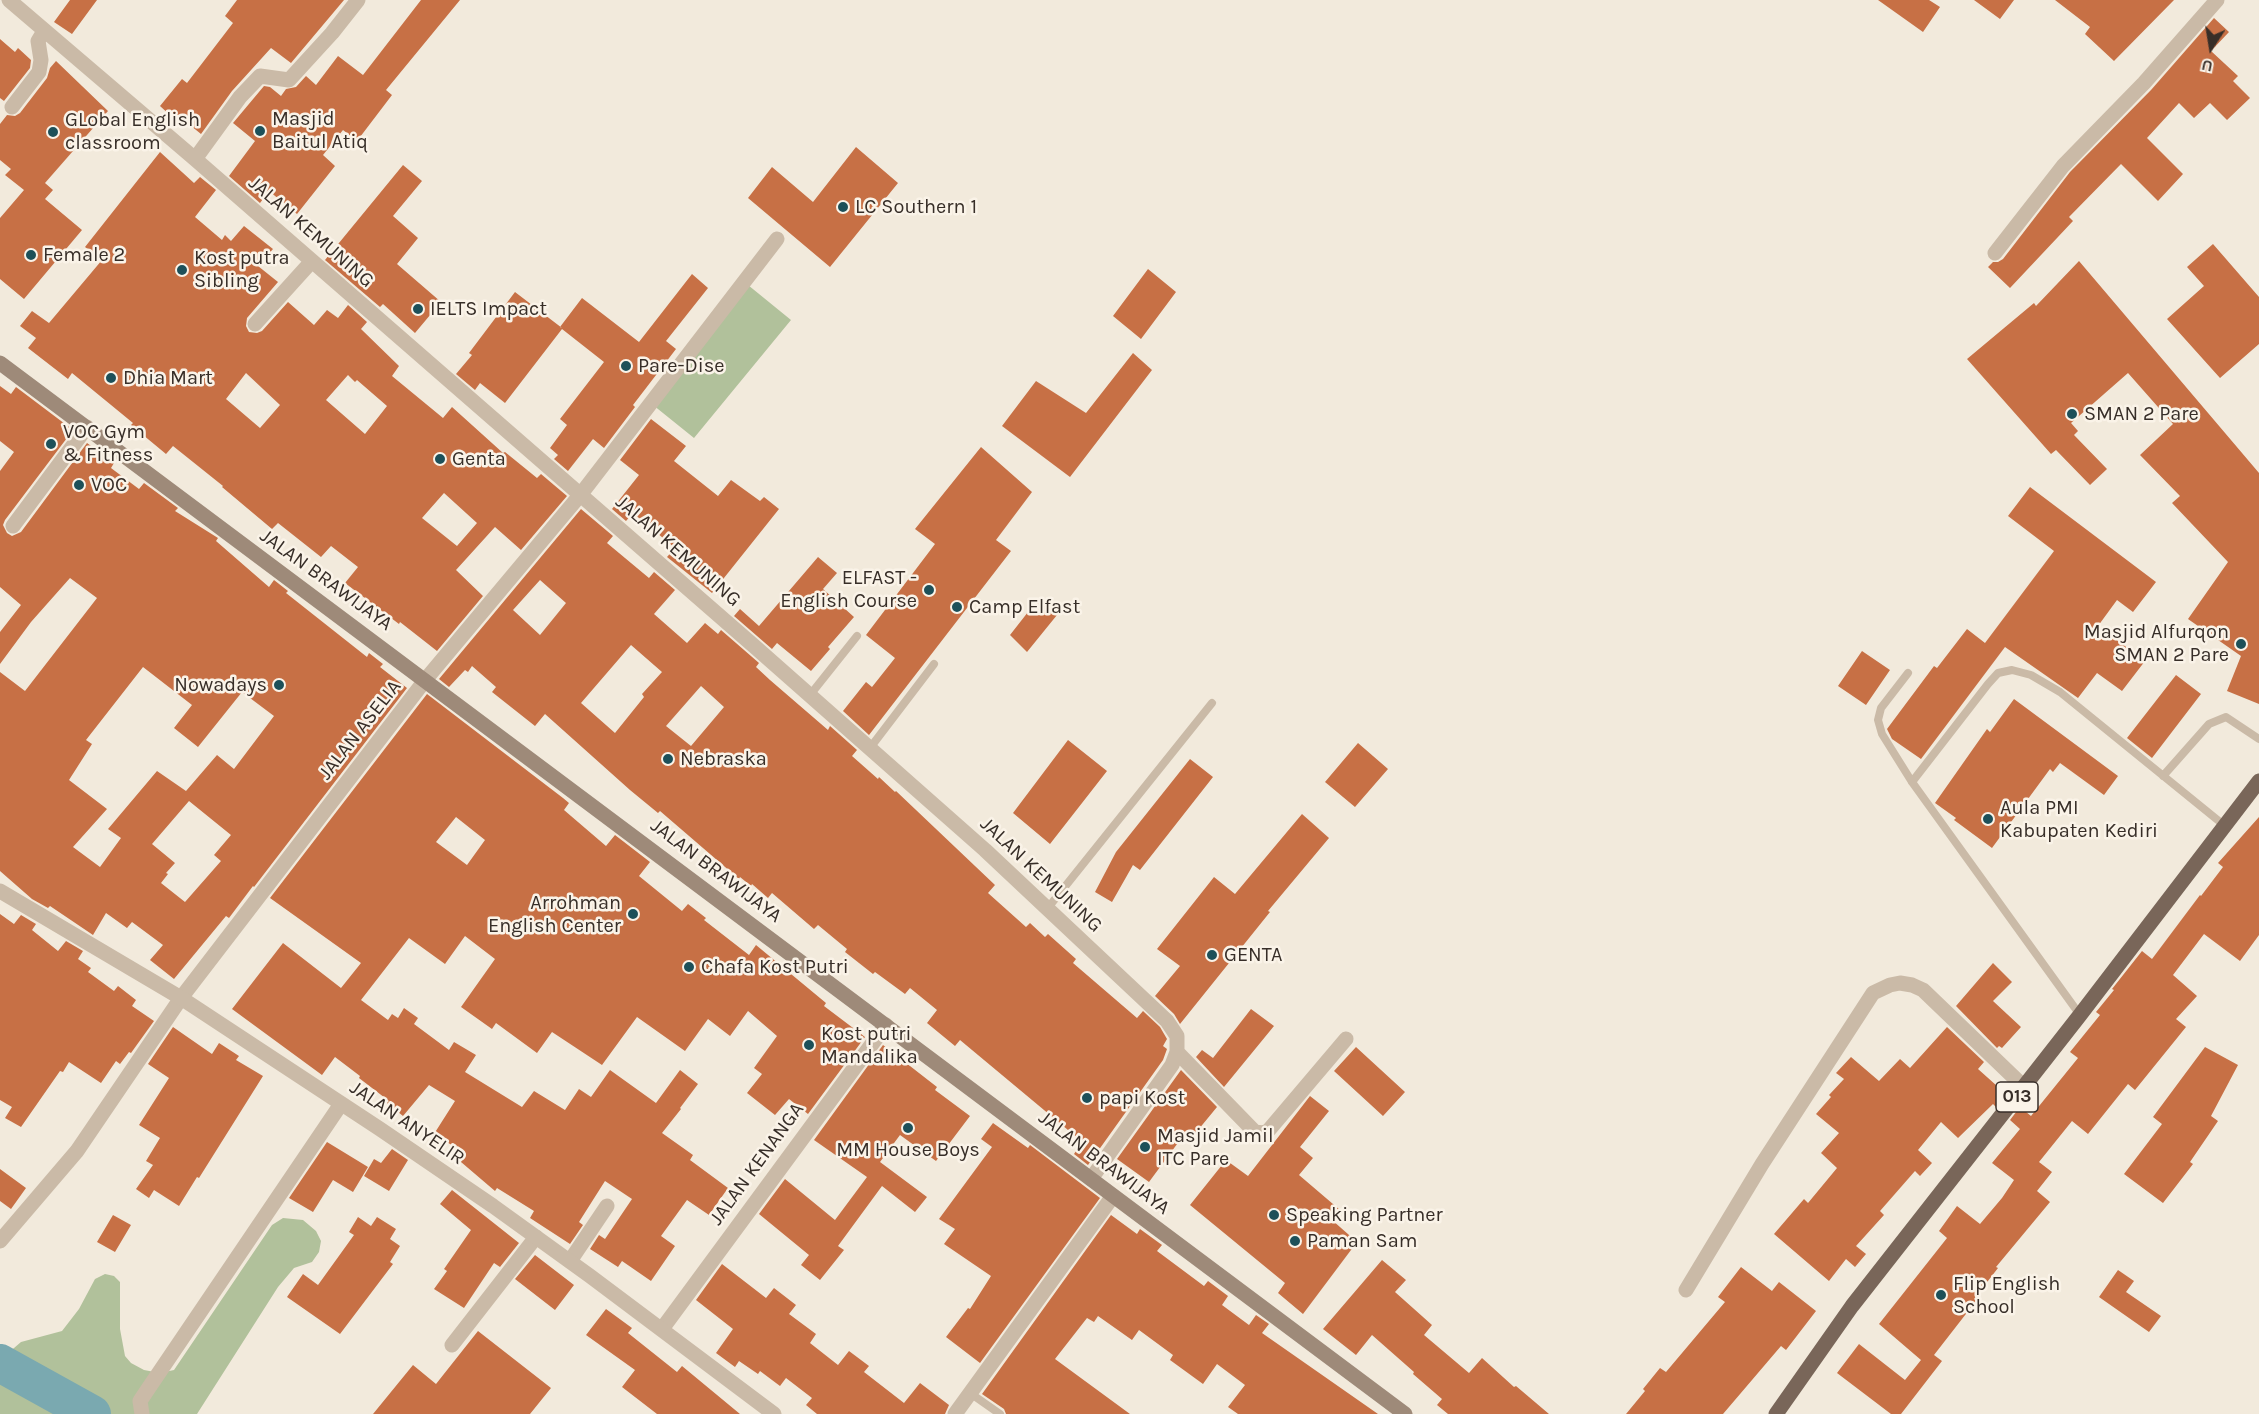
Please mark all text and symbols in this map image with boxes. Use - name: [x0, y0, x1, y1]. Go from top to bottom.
- north arrow: [2181, 18, 2241, 78]
- text: U: [2200, 56, 2215, 77]
- place label: Masjid Baitul Atiq: [272, 107, 368, 154]
- place label: GLobal English classroom: [65, 108, 200, 155]
- marker: Masjid Baitul Atiq: [253, 124, 267, 138]
- marker: GLobal English classroom: [46, 125, 60, 139]
- street label: JALAN KEMUNING: [243, 171, 379, 293]
- place label: LC Southern 1: [855, 195, 977, 219]
- marker: LC Southern 1: [836, 200, 850, 214]
- place label: Female 2: [43, 243, 125, 267]
- place label: Kost putra Sibling: [194, 246, 289, 293]
- marker: Female 2: [24, 248, 38, 262]
- marker: Kost putra Sibling: [175, 263, 189, 277]
- place label: IELTS Impact: [430, 297, 547, 321]
- marker: IELTS Impact: [411, 302, 425, 316]
- place label: Pare-Dise: [638, 354, 724, 378]
- marker: Pare-Dise: [619, 359, 633, 373]
- place label: Dhia Mart: [123, 366, 213, 390]
- marker: Dhia Mart: [104, 371, 118, 385]
- place label: SMAN 2 Pare: [2084, 402, 2199, 426]
- marker: SMAN 2 Pare: [2065, 407, 2079, 421]
- place label: VOC Gym & Fitness: [63, 420, 153, 467]
- marker: VOC Gym & Fitness: [44, 437, 58, 451]
- place label: Genta: [452, 447, 506, 471]
- marker: Genta: [433, 452, 447, 466]
- place label: VOC: [91, 473, 127, 497]
- marker: VOC: [72, 478, 86, 492]
- street label: JALAN KEMUNING: [610, 490, 746, 612]
- street label: JALAN BRAWIJAYA: [255, 524, 397, 636]
- place label: ELFAST - English Course: [780, 566, 917, 613]
- marker: ELFAST - English Course: [922, 583, 936, 597]
- place label: Camp Elfast: [969, 595, 1080, 619]
- marker: Camp Elfast: [950, 600, 964, 614]
- place label: Masjid Alfurqon SMAN 2 Pare: [2084, 620, 2229, 667]
- marker: Masjid Alfurqon SMAN 2 Pare: [2234, 637, 2248, 651]
- place label: Nowadays: [174, 673, 267, 697]
- street label: JALAN ASELIA: [314, 675, 406, 785]
- marker: Nowadays: [272, 678, 286, 692]
- place label: Nebraska: [680, 747, 767, 771]
- marker: Nebraska: [661, 752, 675, 766]
- place label: Aula PMI Kabupaten Kediri: [2000, 796, 2158, 843]
- street label: JALAN KEMUNING: [975, 812, 1107, 938]
- marker: Aula PMI Kabupaten Kediri: [1981, 812, 1995, 826]
- street label: JALAN BRAWIJAYA: [646, 814, 786, 928]
- place label: Arrohman English Center: [488, 891, 621, 938]
- marker: Arrohman English Center: [626, 907, 640, 921]
- place label: GENTA: [1224, 943, 1282, 967]
- marker: GENTA: [1205, 948, 1219, 962]
- place label: Chafa Kost Putri: [701, 955, 849, 979]
- marker: Chafa Kost Putri: [682, 960, 696, 974]
- place label: Kost putri Mandalika: [821, 1022, 918, 1069]
- marker: Kost putri Mandalika: [802, 1038, 816, 1052]
- street label: JALAN ANYELIR: [345, 1076, 469, 1170]
- road number: 013: [1996, 1082, 2038, 1112]
- place label: papi Kost: [1099, 1086, 1185, 1110]
- marker: papi Kost: [1080, 1091, 1094, 1105]
- street label: JALAN KENANGA: [705, 1098, 809, 1230]
- street label: JALAN BRAWIJAYA: [1034, 1106, 1174, 1220]
- marker: MM House Boys: [901, 1121, 915, 1135]
- place label: Masjid Jamil ITC Pare: [1157, 1124, 1274, 1171]
- place label: MM House Boys: [836, 1138, 980, 1162]
- marker: Masjid Jamil ITC Pare: [1138, 1140, 1152, 1154]
- place label: Speaking Partner: [1286, 1203, 1443, 1227]
- marker: Speaking Partner: [1267, 1208, 1281, 1222]
- place label: Paman Sam: [1307, 1229, 1417, 1253]
- marker: Paman Sam: [1288, 1234, 1302, 1248]
- place label: Flip English School: [1953, 1272, 2060, 1319]
- marker: Flip English School: [1934, 1288, 1948, 1302]

